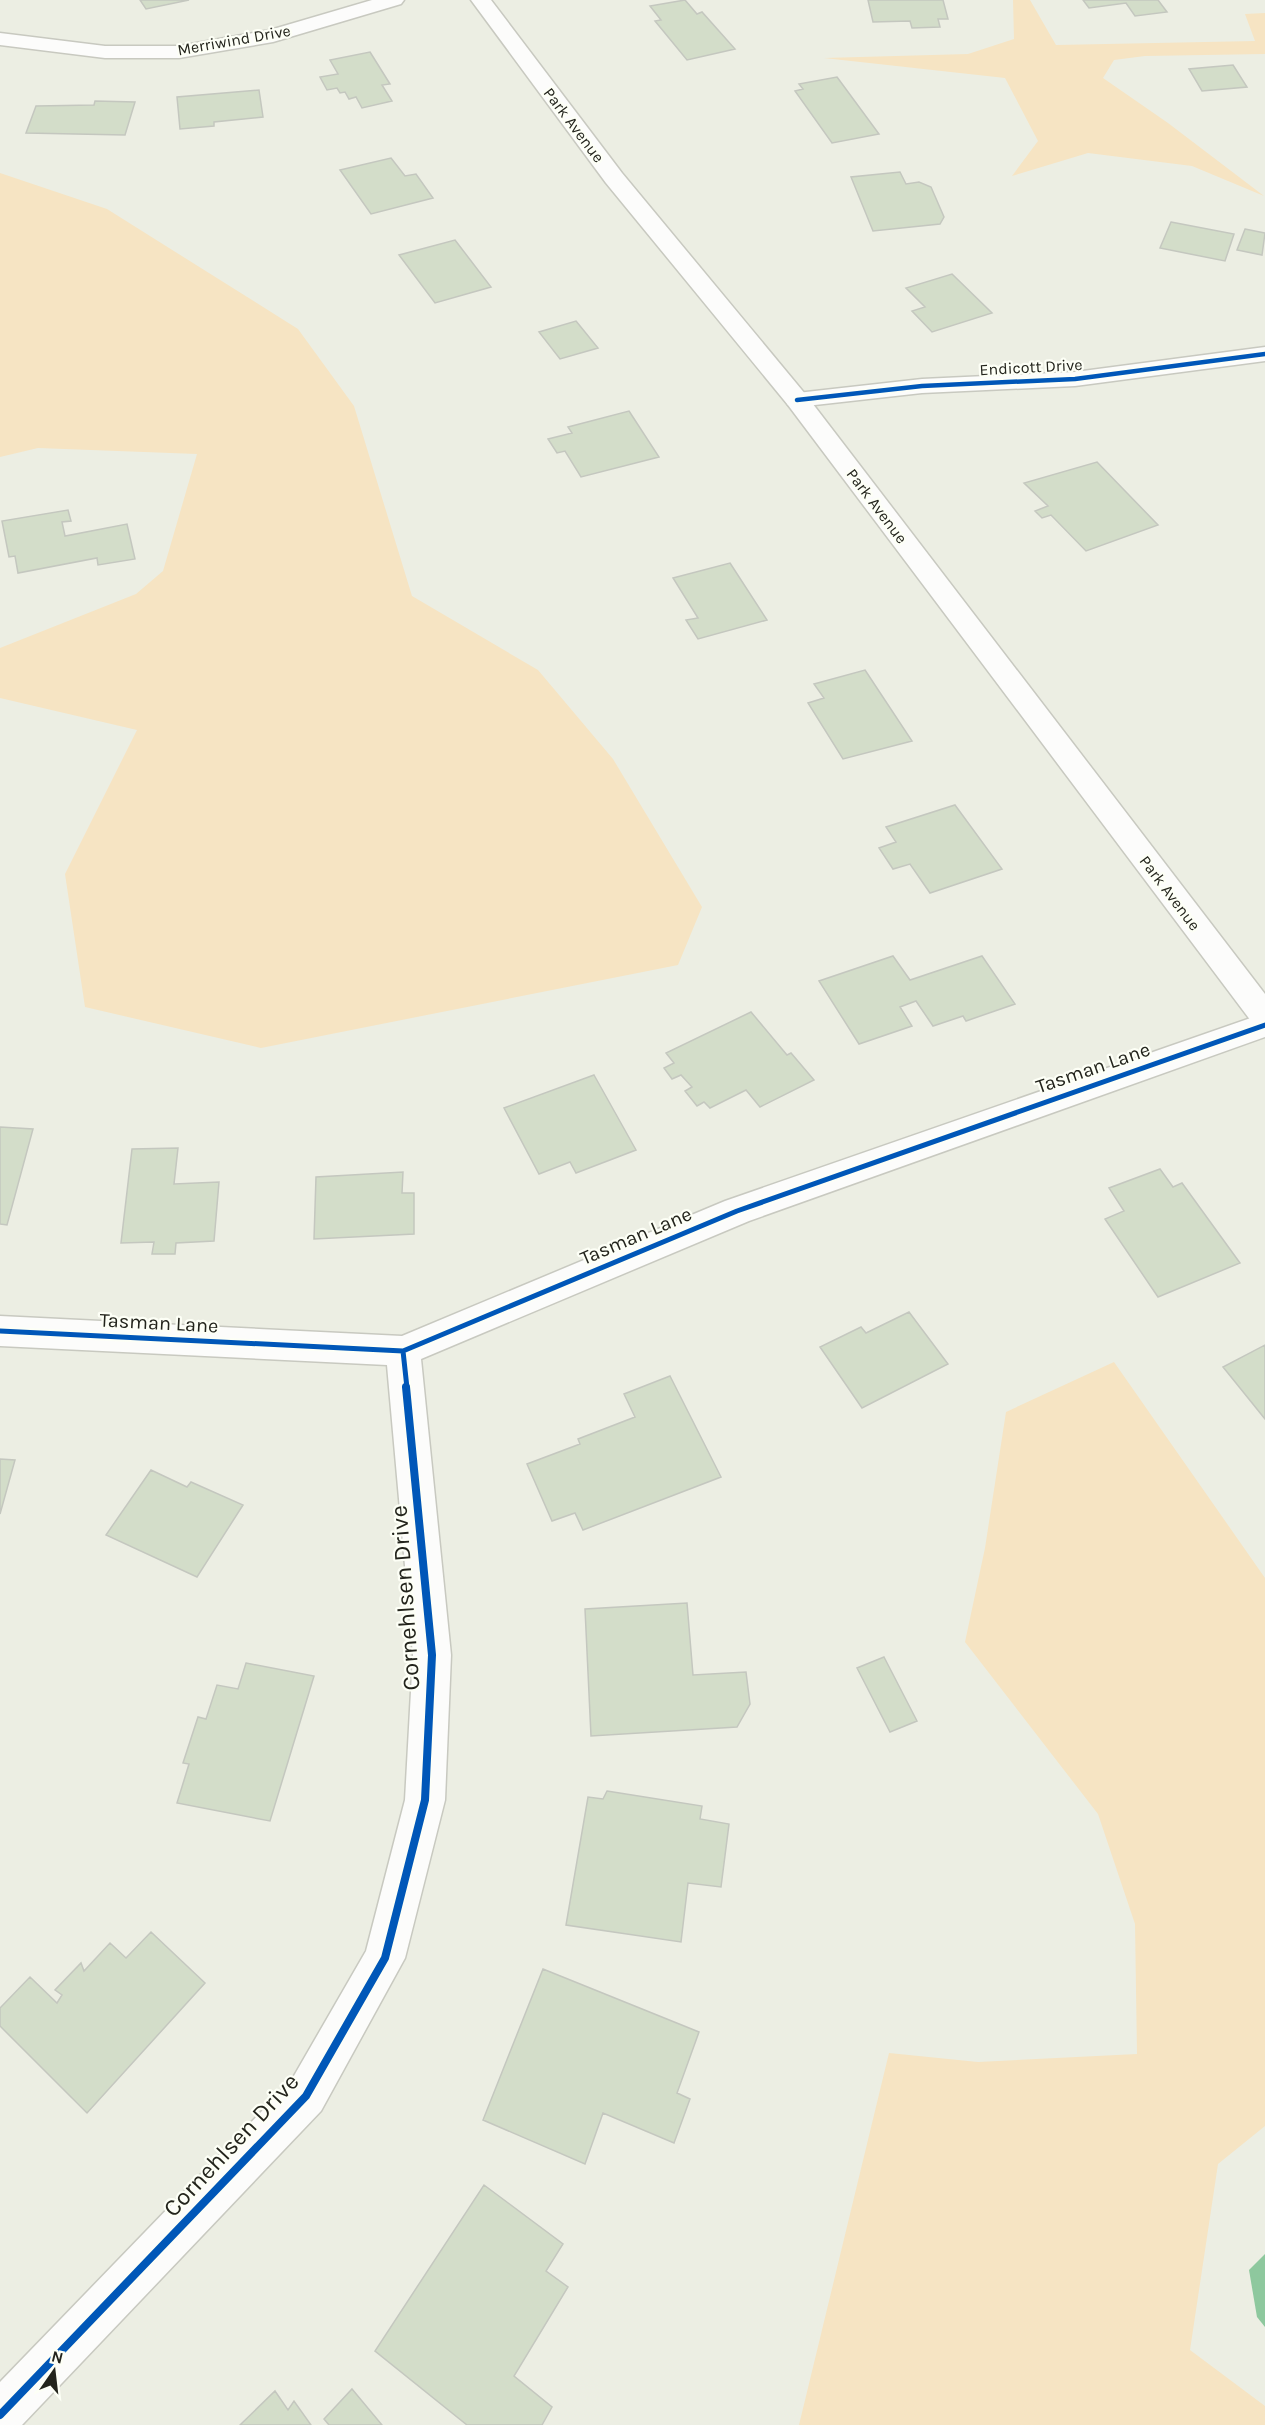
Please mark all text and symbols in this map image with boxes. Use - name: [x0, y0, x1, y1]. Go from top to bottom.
- street label: Merriwind Drive: [176, 21, 292, 59]
- street label: Park Avenue: [540, 84, 608, 166]
- street label: Endicott Drive: [979, 355, 1083, 379]
- street label: Park Avenue: [843, 465, 911, 547]
- street label: Park Avenue: [1136, 852, 1204, 934]
- street label: Tasman Lane: [1033, 1038, 1153, 1098]
- street label: Tasman Lane: [577, 1202, 695, 1270]
- street label: Tasman Lane: [99, 1308, 219, 1338]
- street label: Cornehlsen Drive: [385, 1504, 425, 1692]
- street label: Cornehlsen Drive: [157, 2068, 305, 2222]
- north arrow: [24, 2341, 84, 2401]
- text: N: [50, 2346, 65, 2368]

